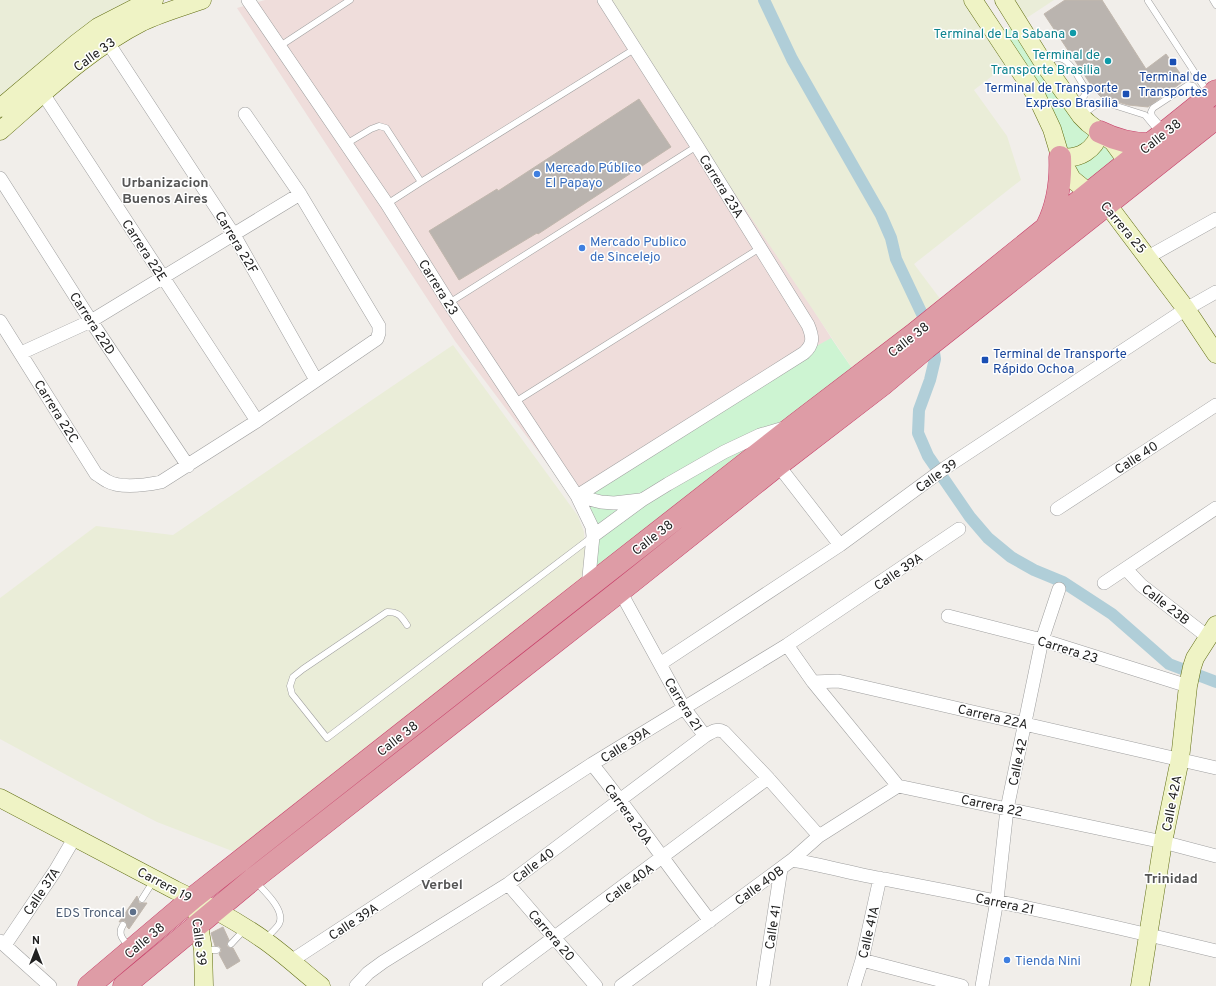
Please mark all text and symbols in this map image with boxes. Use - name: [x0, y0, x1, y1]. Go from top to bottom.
- place label: Terminal de La Sabana: [934, 27, 1065, 43]
- marker: Terminal de La Sabana: [1068, 28, 1078, 38]
- street label: Calle 33: [71, 35, 119, 76]
- place label: Terminal de Transporte Brasilia: [990, 48, 1100, 79]
- marker: Terminal de Transporte Brasilia: [1103, 56, 1113, 66]
- marker: Terminal de Transportes: [1168, 57, 1178, 67]
- place label: Terminal de Transportes: [1138, 70, 1208, 101]
- place label: Terminal de Transporte Expreso Brasilia: [984, 81, 1118, 112]
- marker: Terminal de Transporte Expreso Brasilia: [1121, 89, 1131, 99]
- street label: Calle 38: [1137, 117, 1185, 159]
- street label: Carrera 23A: [695, 153, 746, 222]
- place label: Mercado Público El Papayo: [545, 161, 642, 192]
- marker: Mercado Público El Papayo: [532, 169, 542, 179]
- district label: Urbanizacion Buenos Aires: [121, 175, 209, 208]
- street label: Carrera 25: [1096, 199, 1149, 258]
- street label: Carrera 22F: [210, 209, 260, 277]
- street label: Carrera 22E: [117, 217, 169, 285]
- place label: Mercado Publico de Sincelejo: [590, 235, 687, 266]
- marker: Mercado Publico de Sincelejo: [577, 243, 587, 253]
- street label: Carrera 23: [414, 257, 461, 319]
- street label: Carrera 22D: [65, 290, 118, 359]
- street label: Calle 38: [885, 320, 933, 362]
- place label: Terminal de Transporte Rápido Ochoa: [993, 347, 1127, 378]
- marker: Terminal de Transporte Rápido Ochoa: [980, 355, 990, 365]
- street label: Carrera 22C: [30, 378, 81, 447]
- street label: Calle 40: [1112, 439, 1162, 479]
- street label: Calle 39: [913, 456, 961, 497]
- street label: Calle 38: [629, 518, 677, 560]
- street label: Calle 39A: [872, 550, 927, 595]
- street label: Calle 23B: [1138, 582, 1192, 629]
- street label: Carrera 23: [1035, 634, 1100, 668]
- street label: Carrera 21: [660, 675, 705, 735]
- street label: Carrera 22A: [956, 702, 1029, 734]
- street label: Calle 38: [374, 719, 422, 761]
- street label: Calle 39A: [598, 724, 654, 767]
- street label: Calle 42: [1006, 737, 1032, 788]
- street label: Calle 42A: [1160, 774, 1186, 833]
- street label: Carrera 20A: [600, 781, 655, 849]
- street label: Carrera 22: [959, 793, 1024, 821]
- street label: Calle 40: [510, 846, 558, 888]
- street label: Calle 40A: [603, 861, 658, 908]
- street label: Calle 40B: [732, 863, 788, 910]
- street label: Calle 37A: [21, 865, 64, 919]
- street label: Carrera 19: [134, 865, 194, 907]
- district label: Trinidad: [1144, 871, 1198, 888]
- district label: Verbel: [421, 877, 463, 894]
- street label: Carrera 21: [974, 891, 1035, 919]
- street label: Calle 39A: [326, 901, 382, 945]
- street label: Calle 41: [763, 904, 785, 951]
- street label: Calle 41A: [856, 904, 884, 960]
- place label: EDS Troncal: [56, 906, 125, 922]
- marker: EDS Troncal: [128, 907, 138, 917]
- street label: Carrera 20: [524, 907, 577, 965]
- street label: Calle 39: [187, 918, 209, 967]
- street label: Calle 38: [122, 920, 169, 963]
- north arrow: [16, 930, 56, 970]
- text: N: [32, 934, 40, 948]
- place label: Tienda Nini: [1015, 954, 1081, 970]
- marker: Tienda Nini: [1002, 955, 1012, 965]

